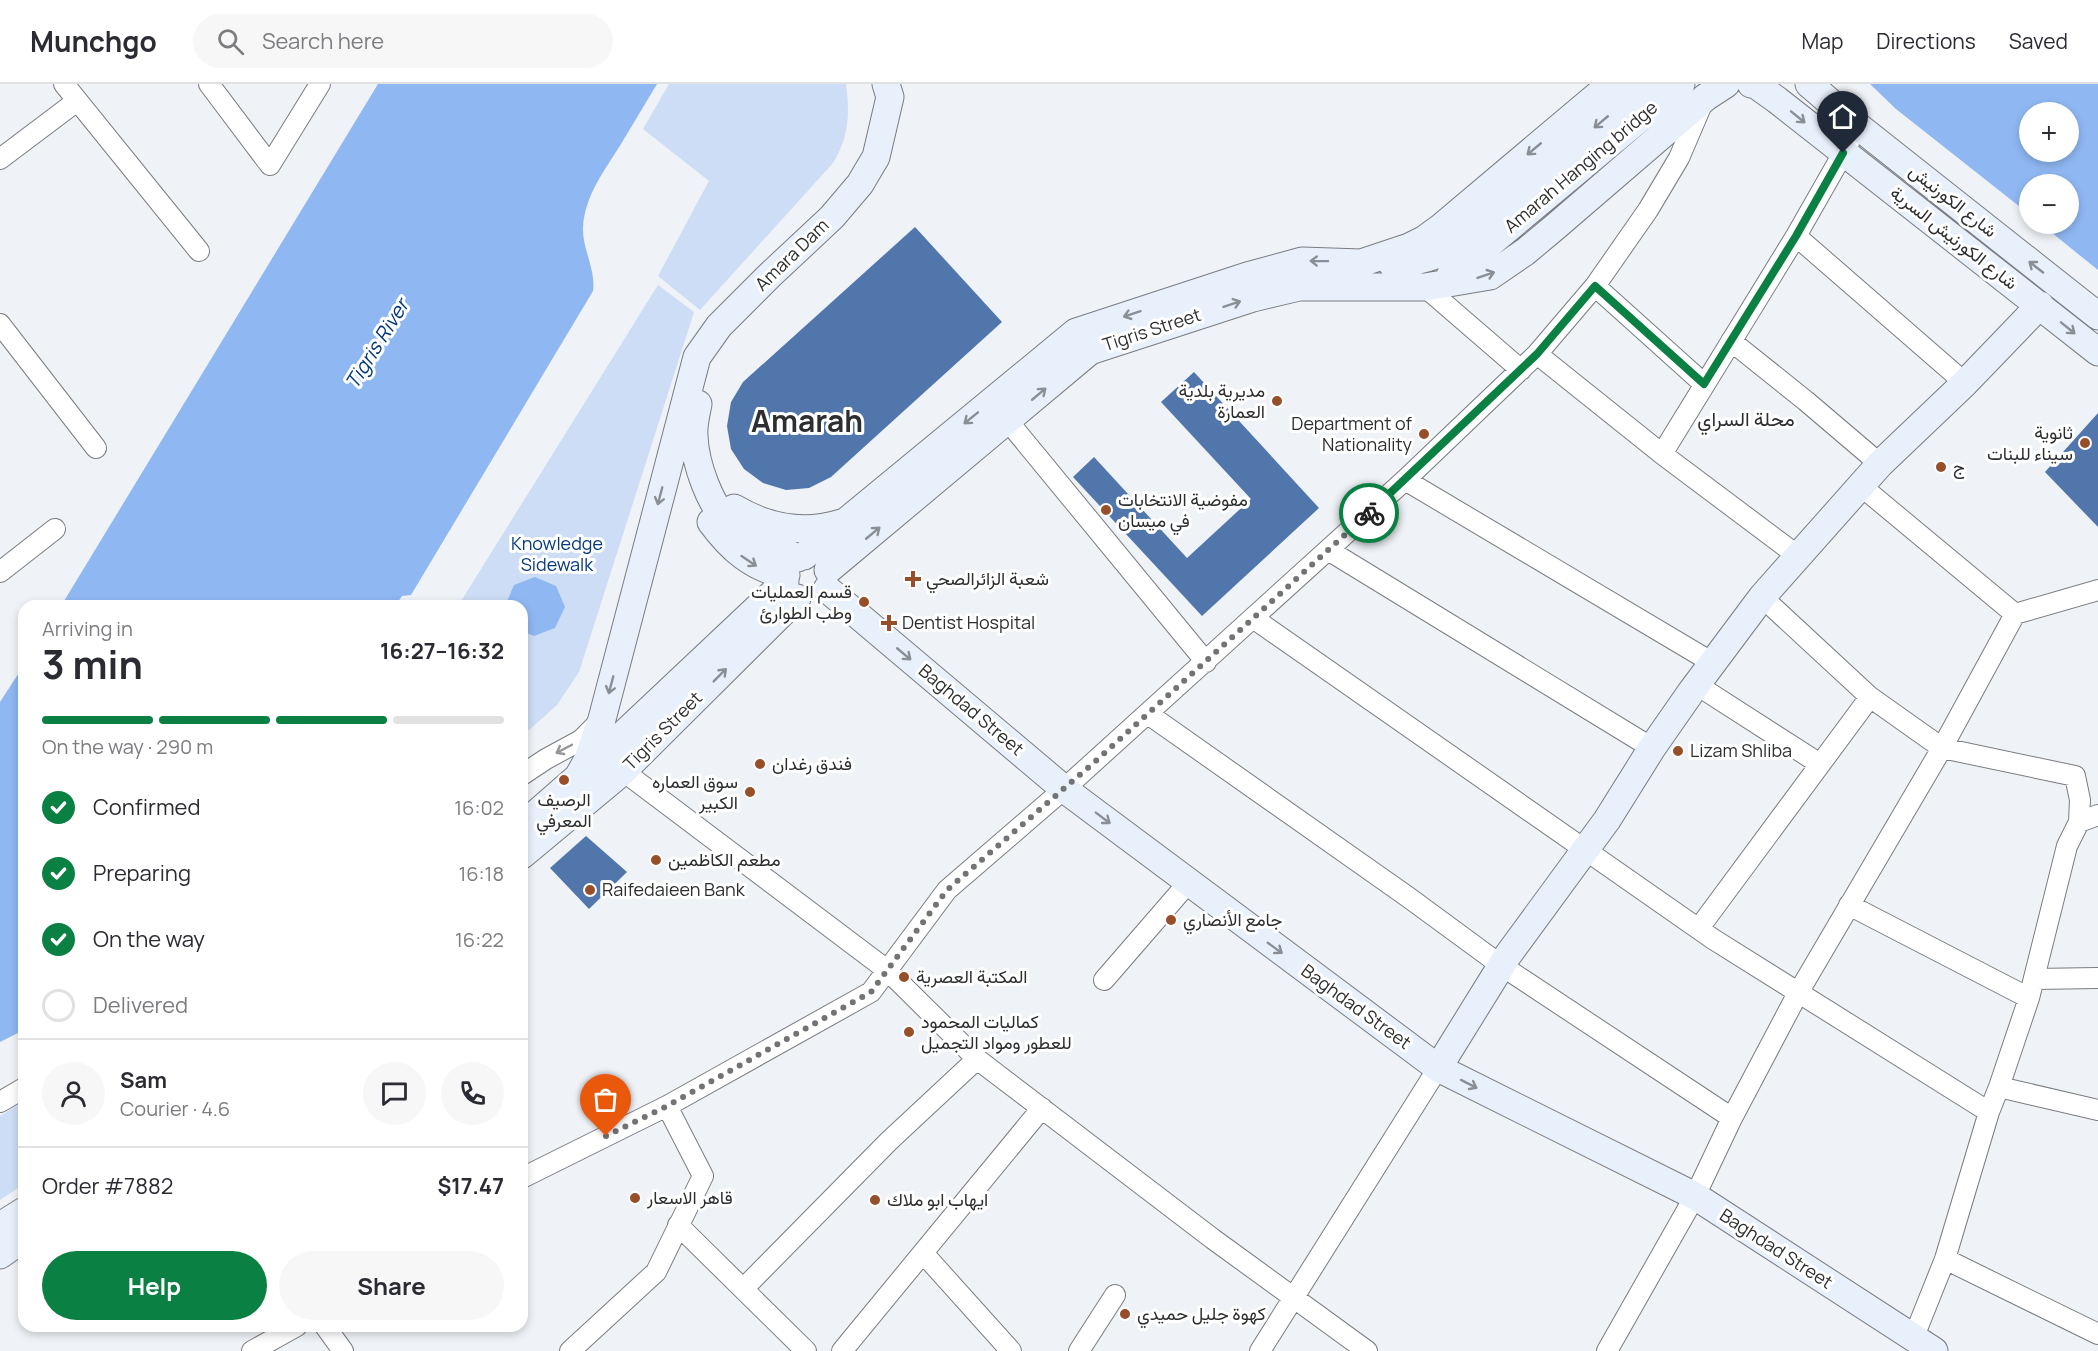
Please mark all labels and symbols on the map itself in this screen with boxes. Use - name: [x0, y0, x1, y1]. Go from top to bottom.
- pin: [1817, 91, 1868, 153]
- street label: Amarah Hanging bridge: [1499, 95, 1662, 237]
- one-way arrow: [1790, 110, 1806, 123]
- one-way arrow: [1593, 115, 1609, 128]
- one-way arrow: [1527, 142, 1542, 156]
- street label: شارع الكورنيش: [1904, 158, 2002, 243]
- street label: شارع الكورنيش السرية: [1885, 180, 2023, 295]
- street label: Amara Dam: [749, 213, 833, 295]
- one-way arrow: [1309, 255, 1329, 267]
- one-way arrow: [2028, 260, 2044, 273]
- one-way arrow: [1476, 269, 1495, 280]
- water label: Tigris River: [338, 291, 416, 394]
- one-way arrow: [1222, 298, 1241, 309]
- street label: Tigris Street: [1099, 302, 1204, 356]
- one-way arrow: [1123, 309, 1142, 320]
- one-way arrow: [2060, 321, 2076, 334]
- place label: مديرية بلدية العمارة: [1179, 378, 1265, 423]
- one-way arrow: [1031, 387, 1046, 401]
- marker: مديرية بلدية العمارة: [1270, 394, 1284, 408]
- district label: Amarah: [751, 400, 863, 441]
- district label: محلة السراي: [1697, 405, 1795, 436]
- one-way arrow: [964, 411, 979, 425]
- place label: Department of Nationality: [1291, 411, 1413, 456]
- place label: ثانوية سيناء للبنات: [1987, 420, 2073, 465]
- marker: Department of Nationality: [1417, 427, 1431, 441]
- marker: ثانوية سيناء للبنات: [2078, 436, 2092, 450]
- place label: ج: [1953, 454, 1965, 479]
- marker: ج: [1934, 460, 1948, 474]
- courier: [1339, 483, 1399, 543]
- one-way arrow: [653, 486, 665, 505]
- place label: مفوضية الانتخابات في ميسان: [1118, 487, 1248, 536]
- marker: مفوضية الانتخابات في ميسان: [1099, 503, 1113, 517]
- one-way arrow: [865, 526, 881, 539]
- park label: Knowledge Sidewalk: [511, 531, 603, 576]
- one-way arrow: [740, 555, 756, 567]
- place label: شعبة الزائرالصحي: [926, 566, 1049, 594]
- marker: شعبة الزائرالصحي: [904, 570, 922, 588]
- place label: قسم العمليات وطب الطوارئ: [751, 579, 852, 624]
- marker: قسم العمليات وطب الطوارئ: [857, 595, 871, 609]
- place label: Dentist Hospital: [902, 610, 1035, 634]
- marker: Dentist Hospital: [880, 614, 898, 632]
- one-way arrow: [896, 647, 912, 660]
- street label: Baghdad Street: [914, 658, 1029, 760]
- one-way arrow: [713, 667, 728, 682]
- one-way arrow: [604, 675, 616, 694]
- street label: Tigris Street: [618, 686, 707, 775]
- place label: Lizam Shliba: [1690, 738, 1792, 762]
- one-way arrow: [556, 743, 573, 755]
- marker: Lizam Shliba: [1671, 744, 1685, 758]
- place label: فندق رغدان: [772, 751, 852, 775]
- marker: فندق رغدان: [753, 757, 767, 771]
- place label: سوق العماره الكبير: [652, 769, 738, 814]
- marker: الرصيف المعرفي: [557, 773, 571, 787]
- marker: سوق العماره الكبير: [743, 785, 757, 799]
- place label: الرصيف المعرفي: [536, 787, 592, 836]
- one-way arrow: [1094, 812, 1110, 825]
- place label: مطعم الكاظمين: [668, 847, 781, 872]
- marker: مطعم الكاظمين: [649, 853, 663, 867]
- place label: Raifedaieen Bank: [602, 877, 746, 901]
- marker: Raifedaieen Bank: [583, 883, 597, 897]
- place label: جامع الأنصاري: [1183, 907, 1282, 935]
- marker: جامع الأنصاري: [1164, 913, 1178, 927]
- one-way arrow: [1267, 942, 1283, 954]
- street label: Baghdad Street: [1297, 958, 1416, 1054]
- place label: المكتبة العصرية: [916, 964, 1028, 988]
- marker: المكتبة العصرية: [897, 970, 911, 984]
- place label: كماليات المحمود للعطور ومواد التجميل: [921, 1009, 1072, 1054]
- marker: كماليات المحمود للعطور ومواد التجميل: [902, 1025, 916, 1039]
- pin: [580, 1074, 631, 1136]
- one-way arrow: [1460, 1078, 1477, 1090]
- place label: قاهر الاسعار: [646, 1185, 733, 1209]
- place label: ايهاب ابو ملاك: [887, 1187, 988, 1211]
- marker: قاهر الاسعار: [628, 1191, 642, 1205]
- marker: ايهاب ابو ملاك: [868, 1193, 882, 1207]
- street label: Baghdad Street: [1715, 1203, 1838, 1294]
- place label: كهوة جليل حميدي: [1137, 1301, 1266, 1329]
- marker: كهوة جليل حميدي: [1118, 1307, 1132, 1321]

